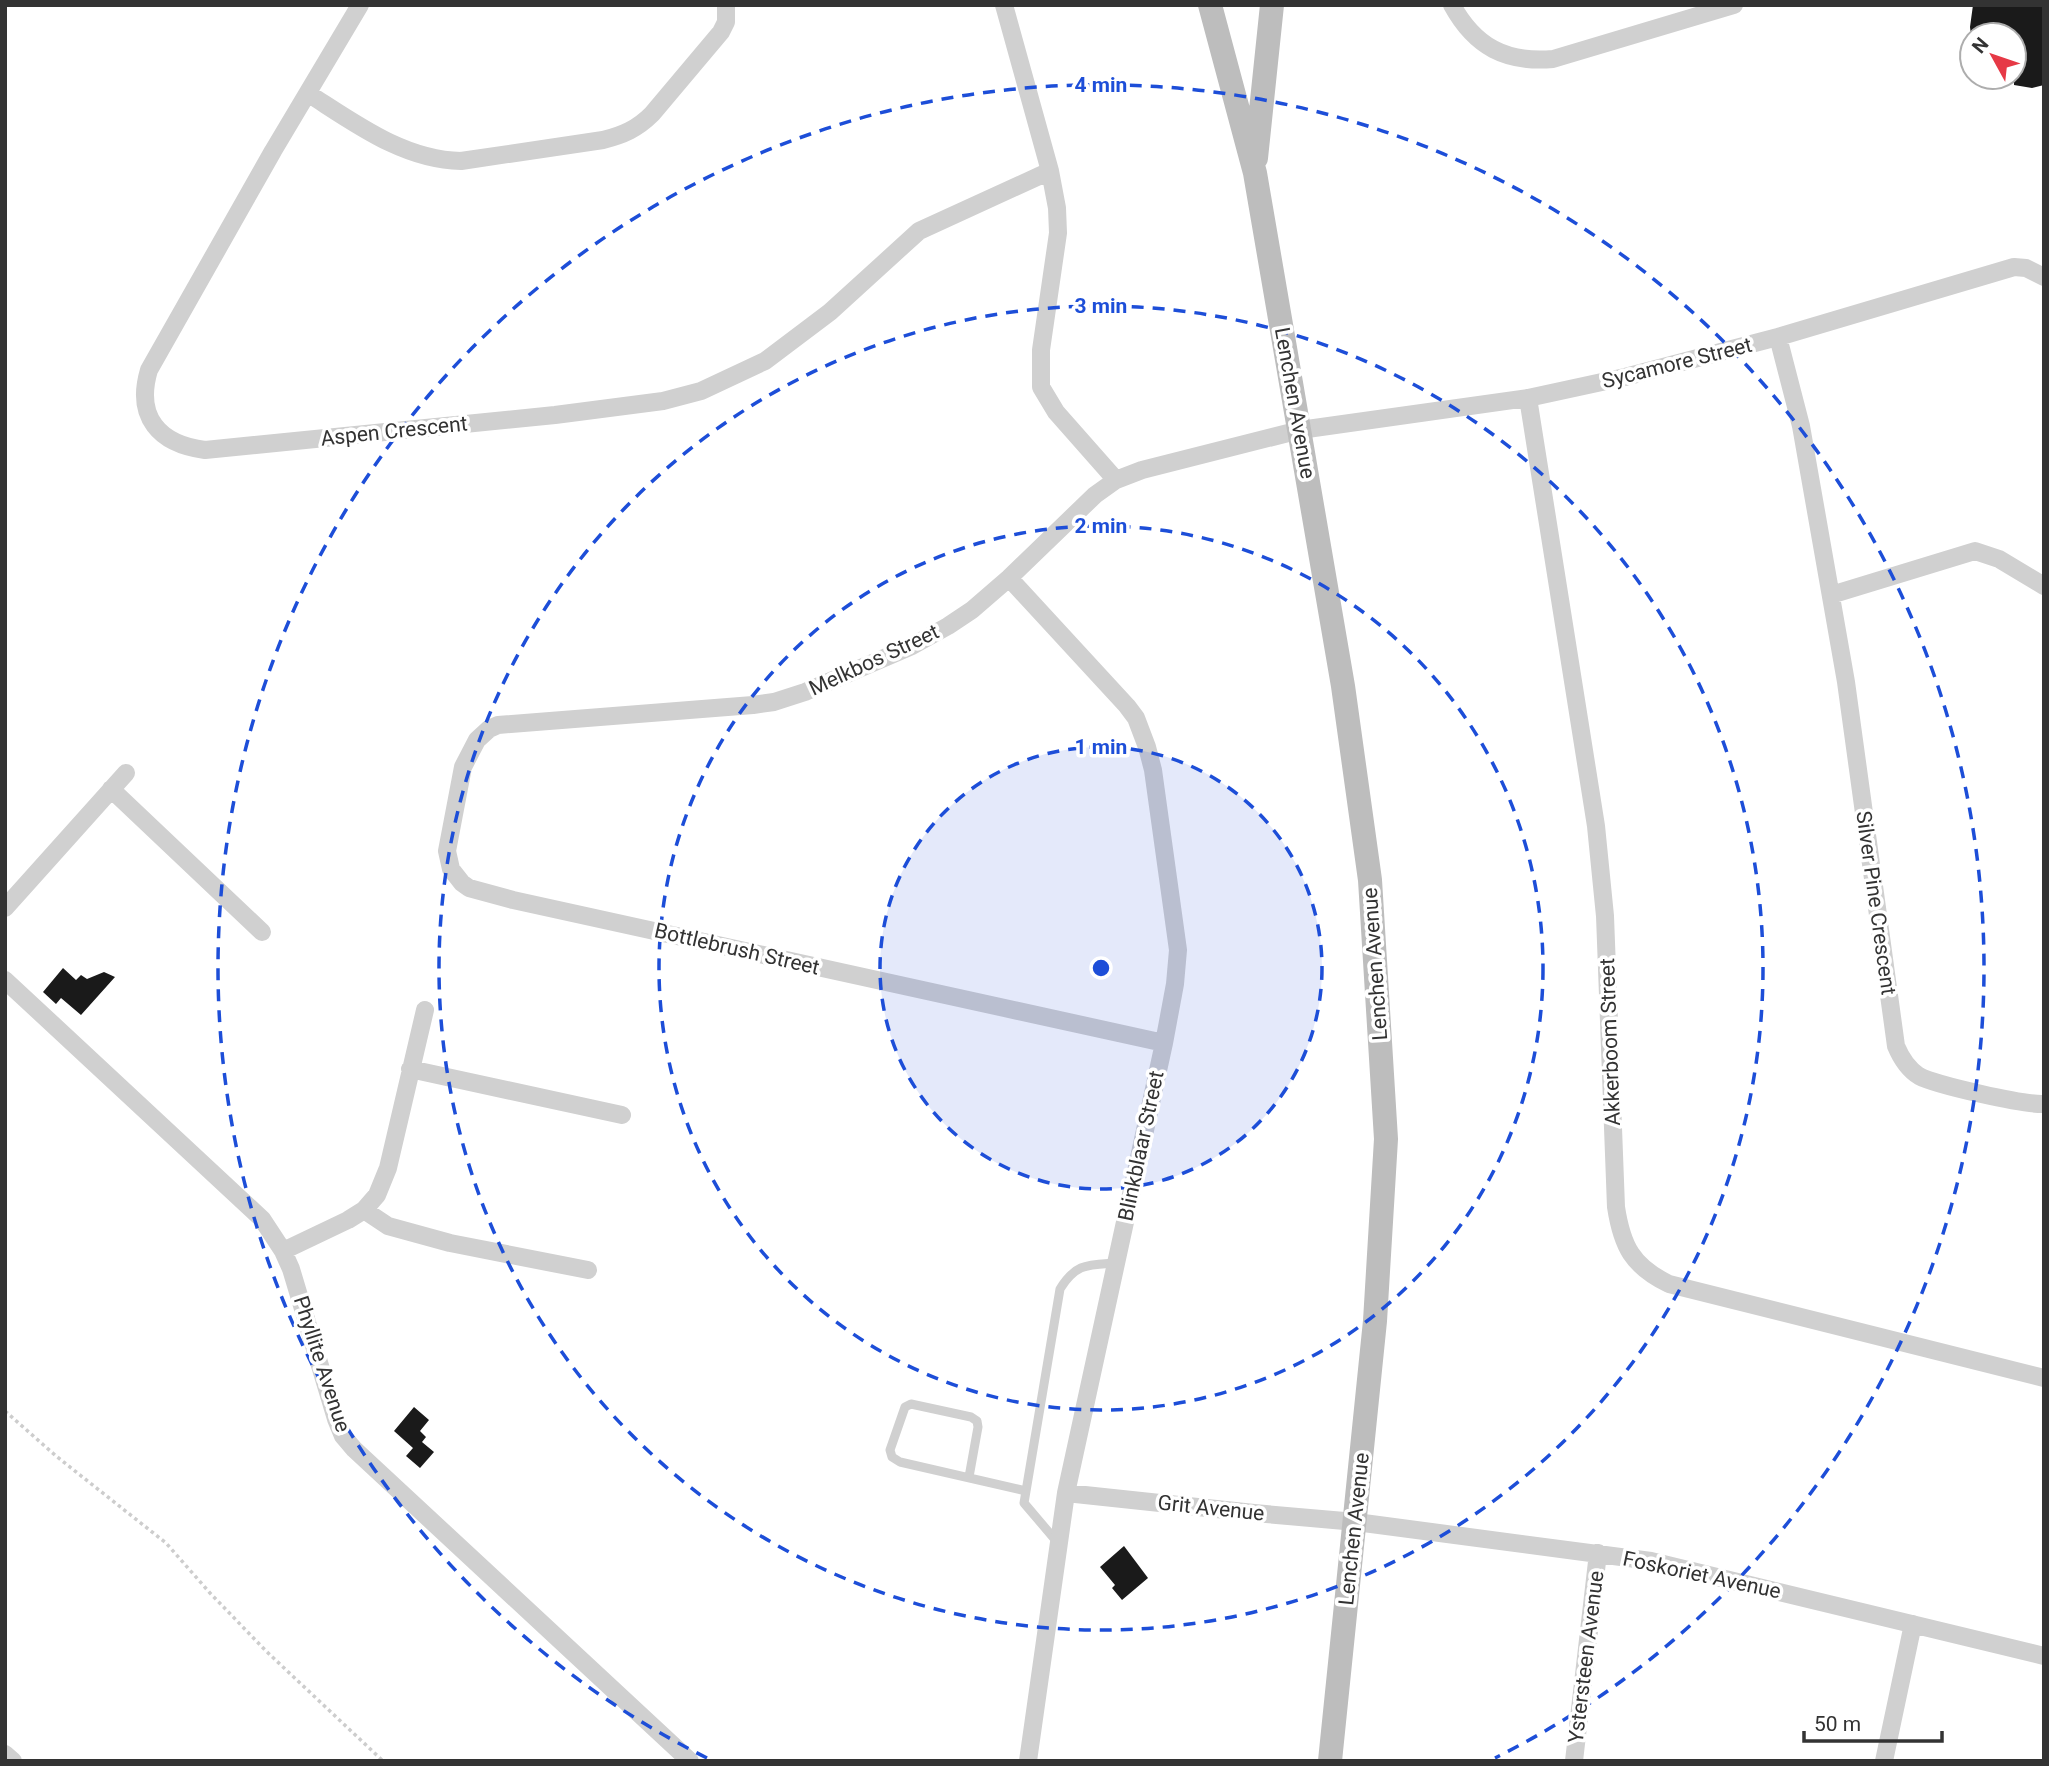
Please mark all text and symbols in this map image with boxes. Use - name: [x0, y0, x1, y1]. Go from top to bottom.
- north arrow: [1958, 21, 2028, 91]
- text: N: [1967, 33, 1993, 58]
- text: 4 min: [1075, 73, 1127, 97]
- text: 3 min: [1075, 294, 1127, 318]
- street label: Lenchen Avenue: [1270, 325, 1320, 481]
- street label: Sycamore Street: [1600, 333, 1755, 393]
- street label: Aspen Crescent: [319, 411, 469, 451]
- text: 2 min: [1075, 514, 1127, 538]
- street label: Melkbos Street: [805, 619, 943, 701]
- text: 1 min: [1075, 735, 1127, 759]
- street label: Silver Pine Crescent: [1851, 809, 1901, 997]
- street label: Lenchen Avenue: [1358, 887, 1392, 1041]
- street label: Bottlebrush Street: [652, 918, 822, 980]
- centre of rings: [1089, 956, 1113, 980]
- street label: Akkerboom Street: [1595, 958, 1625, 1126]
- street label: Blinkblaar Street: [1113, 1069, 1169, 1223]
- street label: Phyllite Avenue: [289, 1293, 355, 1435]
- street label: Lenchen Avenue: [1334, 1452, 1374, 1606]
- street label: Grit Avenue: [1156, 1490, 1266, 1526]
- street label: Foskoriet Avenue: [1621, 1547, 1783, 1603]
- street label: Ystersteen Avenue: [1564, 1569, 1608, 1745]
- scale bar: [1804, 1700, 1942, 1744]
- text: 50 m: [1814, 1712, 1861, 1736]

